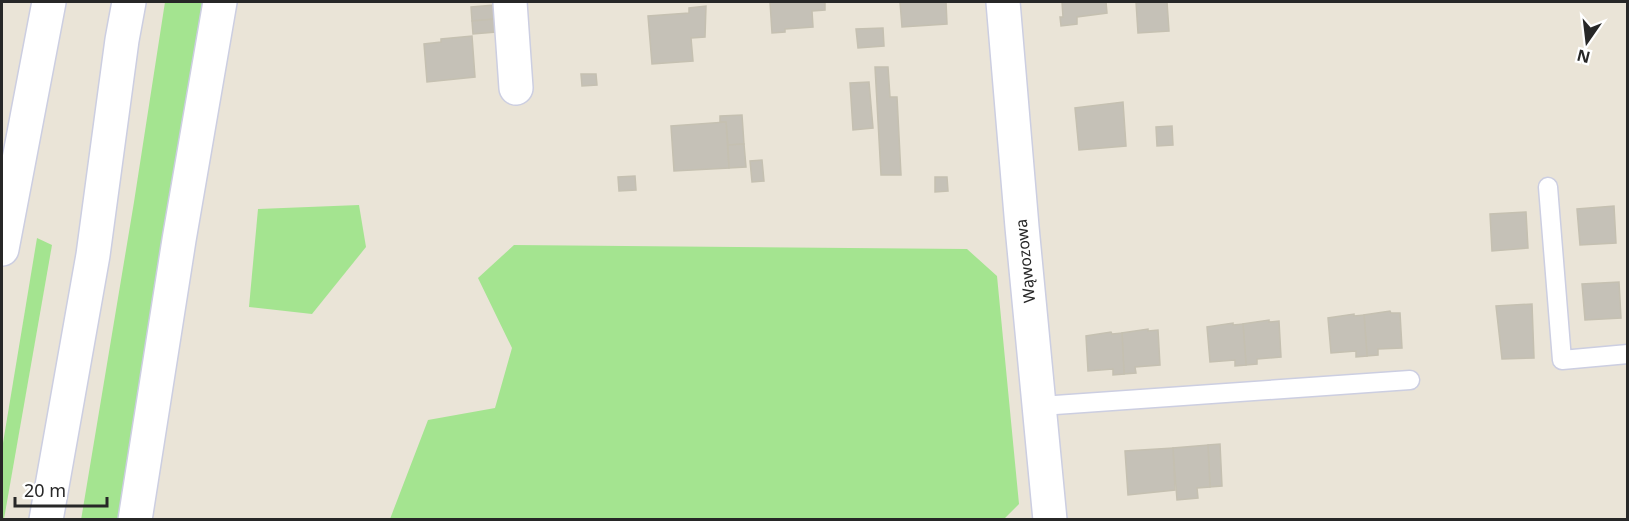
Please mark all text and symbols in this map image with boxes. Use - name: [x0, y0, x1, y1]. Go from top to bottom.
- north arrow: [1557, 12, 1617, 72]
- text: N: [1574, 44, 1592, 69]
- street label: Wąwozowa: [1010, 218, 1040, 304]
- scale bar: [15, 470, 106, 508]
- text: 20 m: [24, 478, 66, 502]

